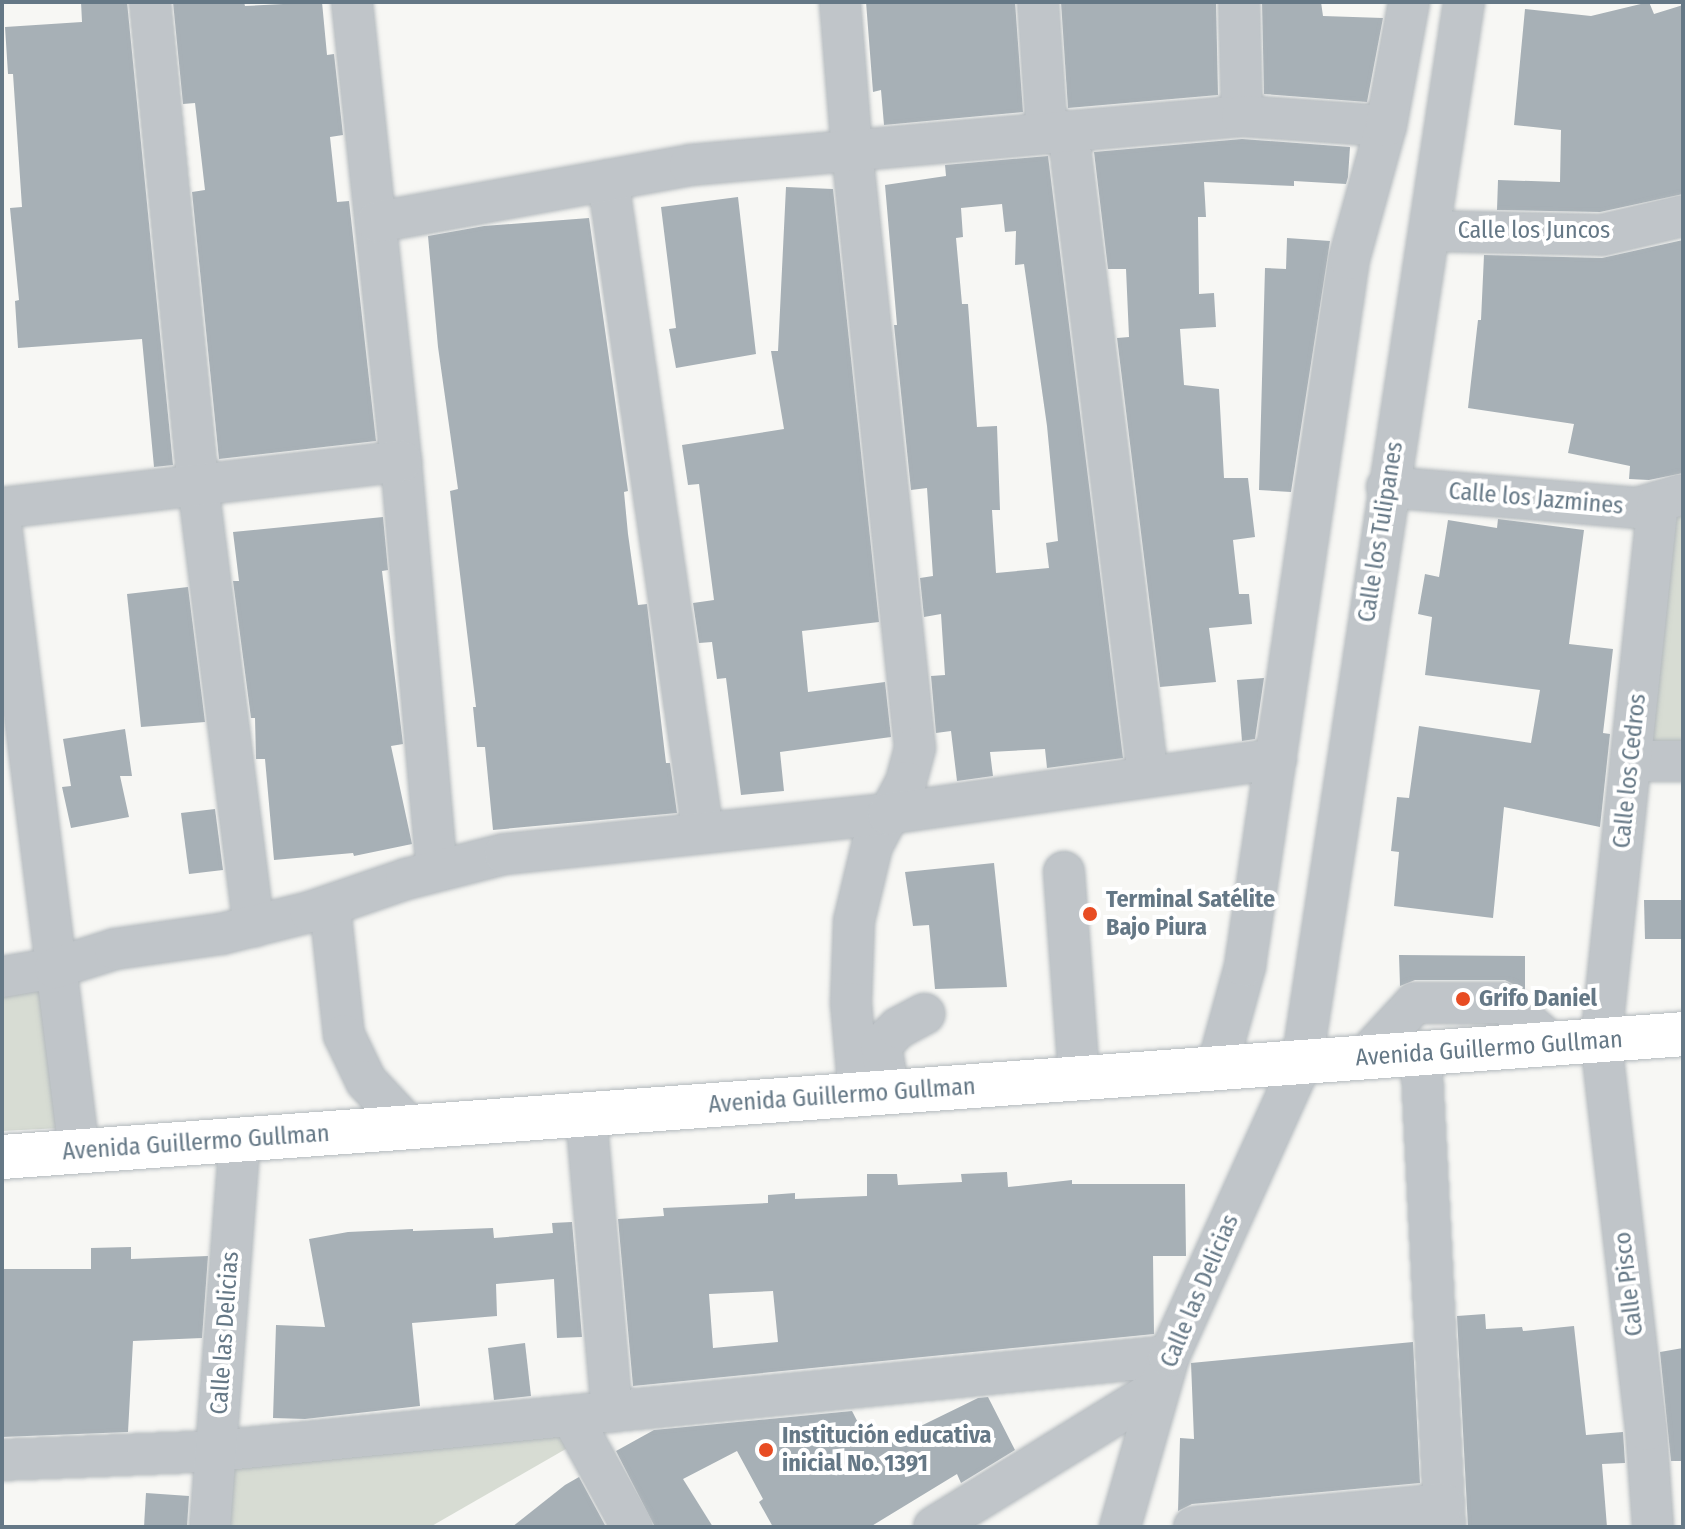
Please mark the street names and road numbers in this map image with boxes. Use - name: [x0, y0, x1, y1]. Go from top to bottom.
- street label: Calle los Juncos: [1458, 217, 1610, 245]
- street label: Calle los Tulipanes: [1353, 440, 1409, 624]
- street label: Calle los Jazmines: [1447, 477, 1625, 521]
- street label: Calle los Cedros: [1608, 692, 1652, 850]
- street label: Avenida Guillermo Gullman: [1354, 1025, 1624, 1073]
- street label: Avenida Guillermo Gullman: [707, 1072, 977, 1120]
- street label: Avenida Guillermo Gullman: [61, 1119, 331, 1167]
- street label: Calle las Delicias: [1155, 1210, 1245, 1372]
- street label: Calle Pisco: [1608, 1230, 1650, 1338]
- street label: Calle las Delicias: [205, 1250, 245, 1416]

